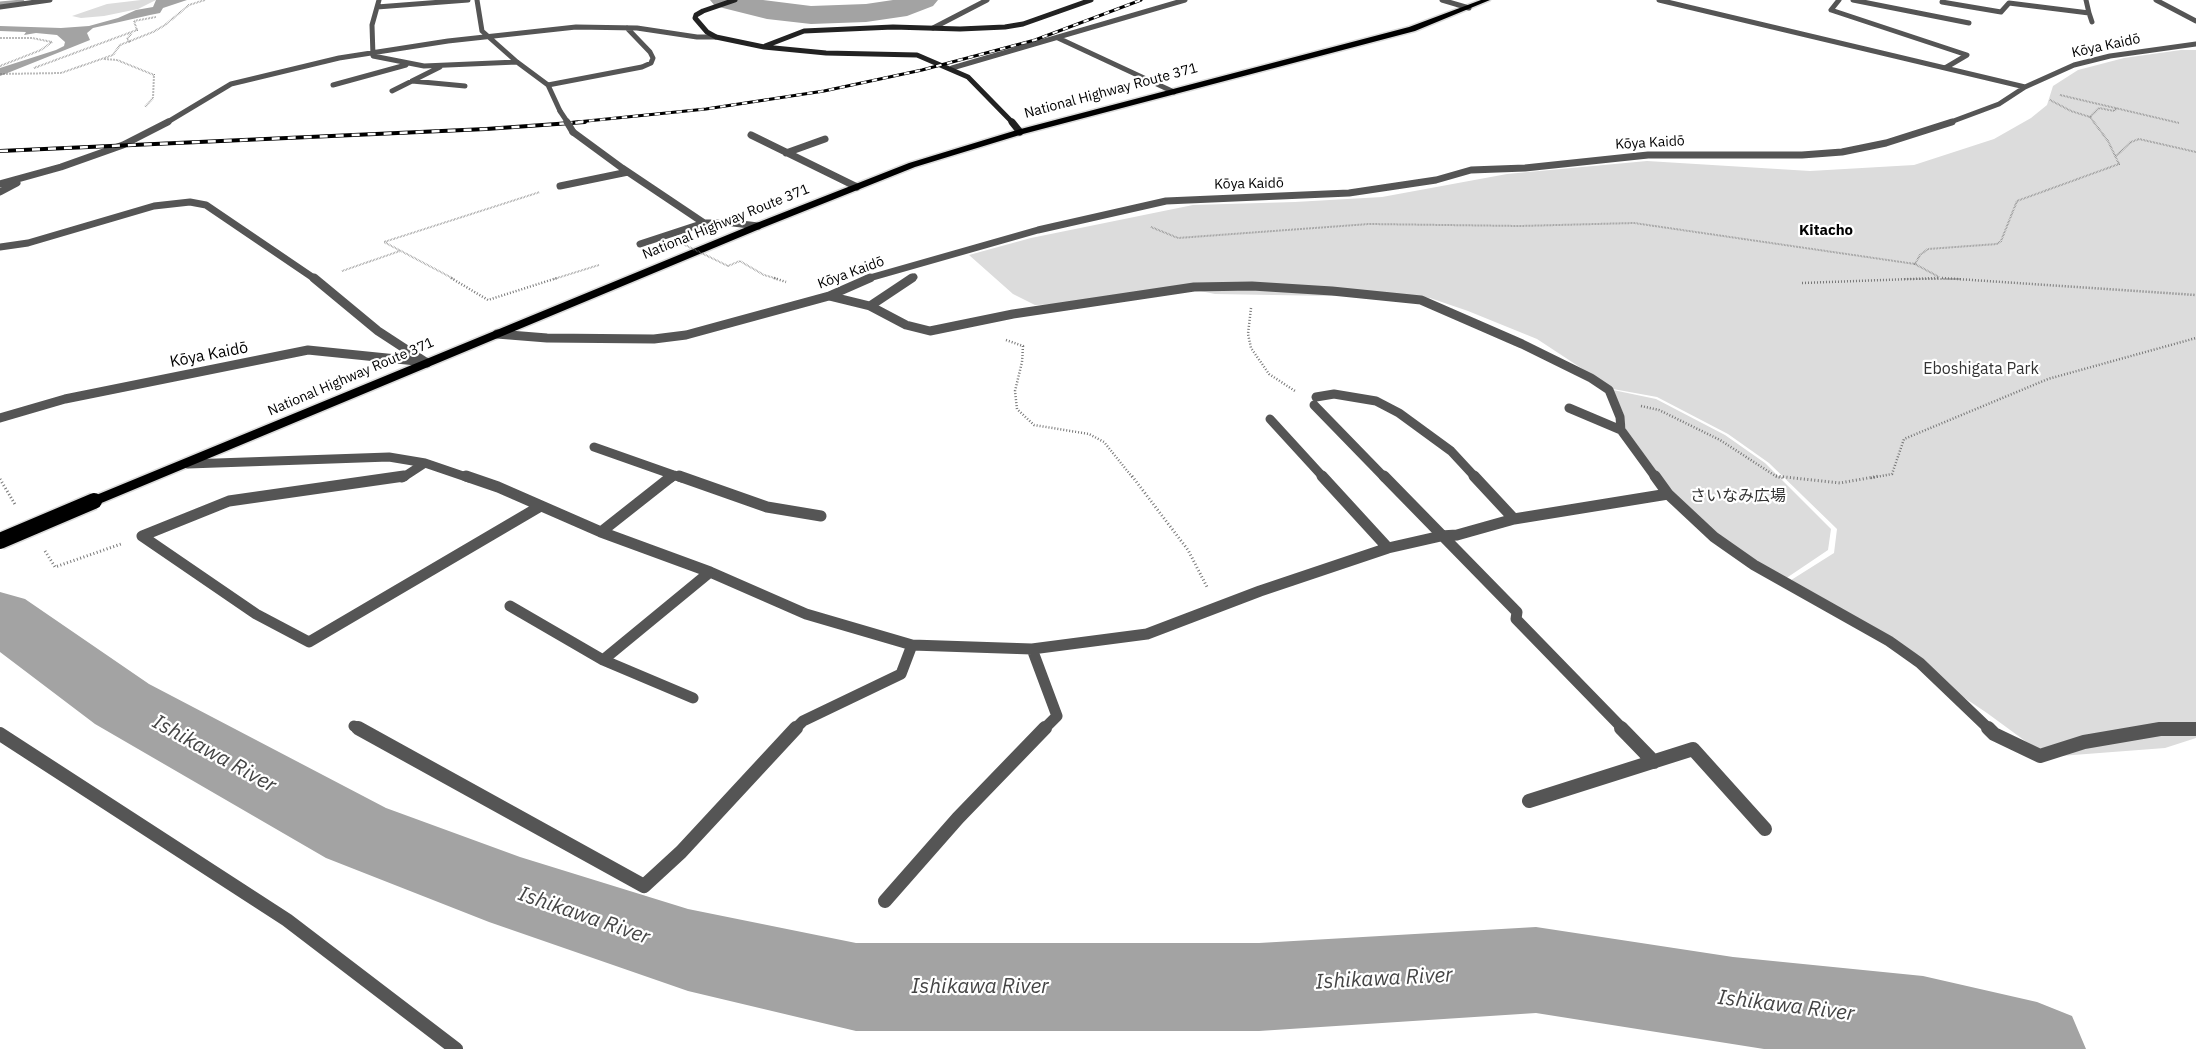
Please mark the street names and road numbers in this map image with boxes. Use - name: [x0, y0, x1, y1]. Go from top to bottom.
- street label: Kōya Kaidō: [2070, 31, 2142, 61]
- street label: National Highway Route 371: [1022, 60, 1200, 122]
- street label: Kōya Kaidō: [1615, 133, 1685, 153]
- street label: Kōya Kaidō: [1214, 175, 1284, 193]
- street label: National Highway Route 371: [640, 181, 812, 263]
- street label: Kōya Kaidō: [815, 253, 887, 293]
- street label: National Highway Route 371: [265, 334, 437, 420]
- street label: Kōya Kaidō: [168, 338, 250, 372]

